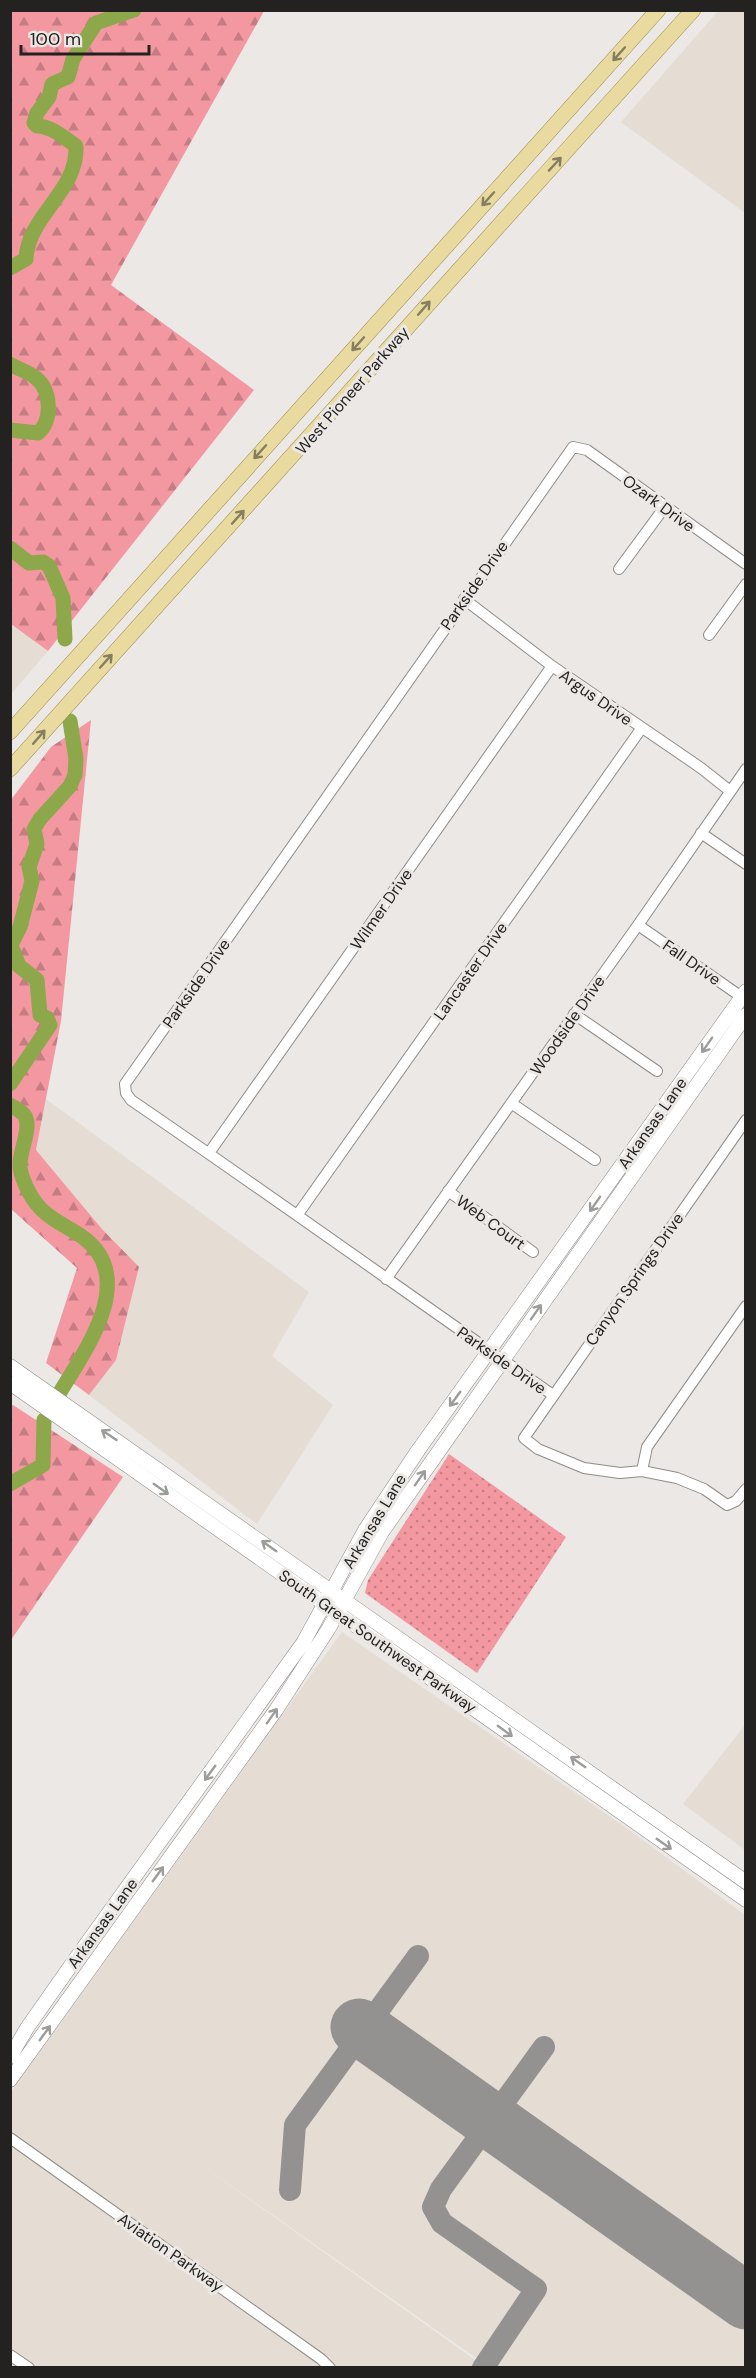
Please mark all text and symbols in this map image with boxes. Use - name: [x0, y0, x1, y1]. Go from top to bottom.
- scale bar: [21, 18, 148, 56]
- text: 100 m: [30, 27, 81, 51]
- one-way arrow: [612, 46, 626, 61]
- one-way arrow: [548, 157, 562, 172]
- one-way arrow: [481, 191, 495, 206]
- one-way arrow: [417, 301, 431, 316]
- street label: West Pioneer Parkway: [291, 322, 414, 459]
- one-way arrow: [351, 336, 365, 351]
- one-way arrow: [253, 445, 267, 460]
- street label: Ozark Drive: [618, 470, 699, 537]
- one-way arrow: [231, 510, 245, 525]
- street label: Parkside Drive: [436, 537, 513, 634]
- one-way arrow: [99, 654, 113, 669]
- street label: Argus Drive: [555, 665, 636, 730]
- one-way arrow: [32, 730, 46, 745]
- street label: Wilmer Drive: [346, 865, 417, 954]
- street label: Lancaster Drive: [429, 918, 512, 1024]
- street label: Parkside Drive: [158, 935, 235, 1032]
- street label: Fall Drive: [659, 935, 725, 990]
- street label: Woodside Drive: [525, 971, 610, 1079]
- one-way arrow: [701, 1036, 713, 1052]
- street label: Arkansas Lane: [613, 1073, 692, 1173]
- street label: Web Court: [452, 1190, 529, 1255]
- one-way arrow: [588, 1195, 601, 1211]
- street label: Canyon Springs Drive: [581, 1209, 688, 1350]
- one-way arrow: [530, 1305, 542, 1321]
- street label: Parkside Drive: [453, 1322, 550, 1399]
- one-way arrow: [449, 1390, 461, 1406]
- one-way arrow: [101, 1428, 118, 1440]
- street label: Arkansas Lane: [338, 1470, 411, 1572]
- one-way arrow: [414, 1471, 426, 1487]
- one-way arrow: [153, 1483, 169, 1495]
- one-way arrow: [261, 1540, 278, 1552]
- street label: South Great Southwest Parkway: [275, 1565, 481, 1718]
- one-way arrow: [265, 1708, 278, 1724]
- one-way arrow: [497, 1725, 513, 1737]
- one-way arrow: [571, 1756, 587, 1768]
- one-way arrow: [204, 1764, 216, 1780]
- one-way arrow: [656, 1838, 672, 1850]
- one-way arrow: [152, 1867, 164, 1883]
- street label: Arkansas Lane: [63, 1874, 142, 1973]
- one-way arrow: [38, 2025, 51, 2041]
- street label: Aviation Parkway: [114, 2208, 228, 2297]

